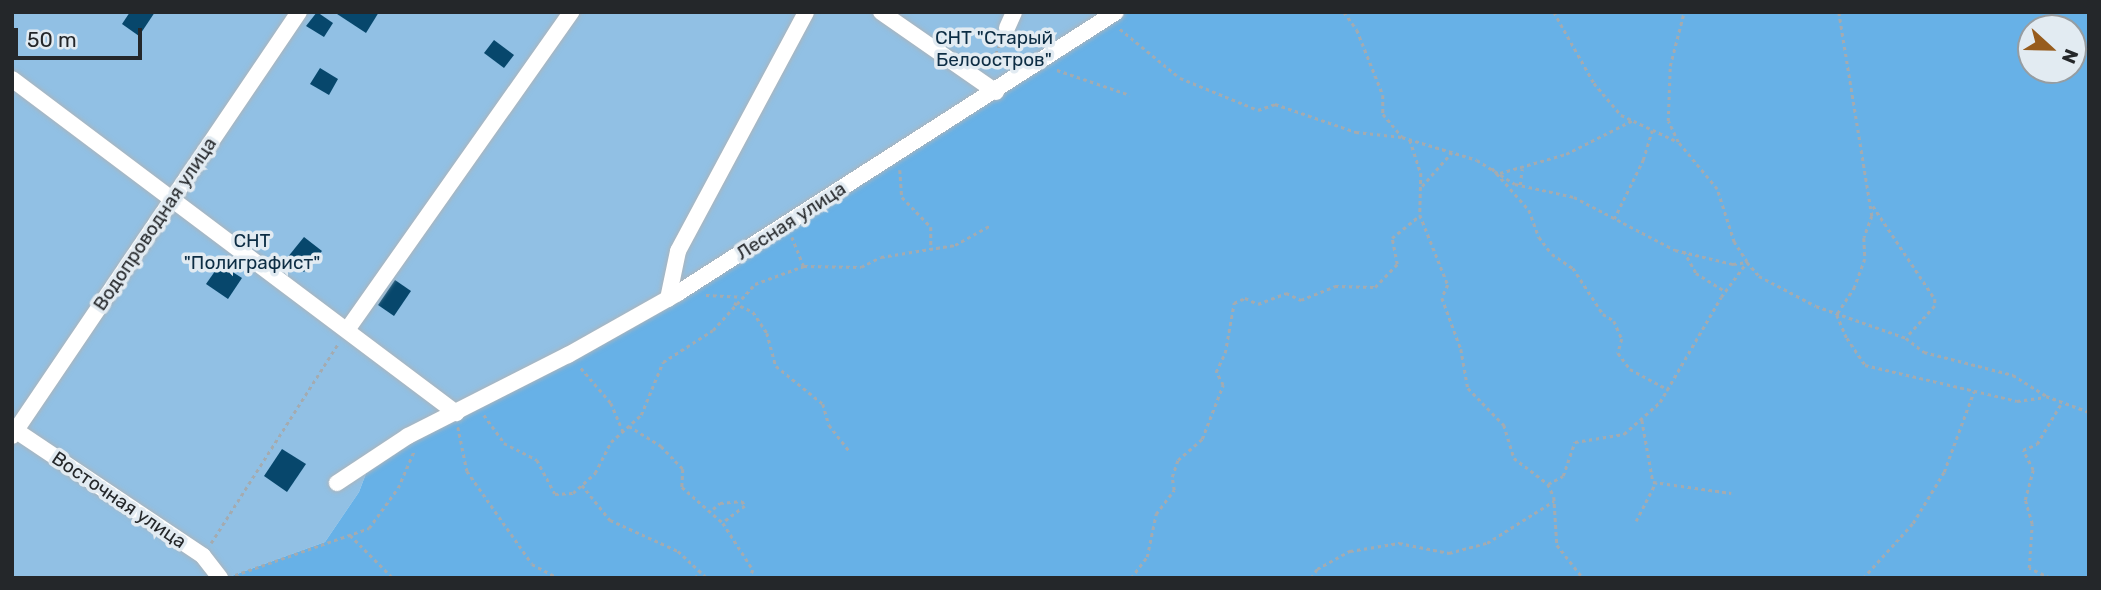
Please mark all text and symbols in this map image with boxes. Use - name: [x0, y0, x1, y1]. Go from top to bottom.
- scale bar: [18, 14, 145, 58]
- north arrow: [2017, 14, 2087, 84]
- text: 50 m: [27, 27, 77, 52]
- park label: СНТ "Старый Белоостров": [935, 27, 1053, 71]
- text: N: [2057, 46, 2083, 67]
- street label: Водопроводная улица: [88, 133, 222, 315]
- street label: Лесная улица: [732, 177, 850, 265]
- park label: СНТ "Полиграфист": [184, 230, 320, 274]
- street label: Восточная улица: [48, 447, 190, 553]

